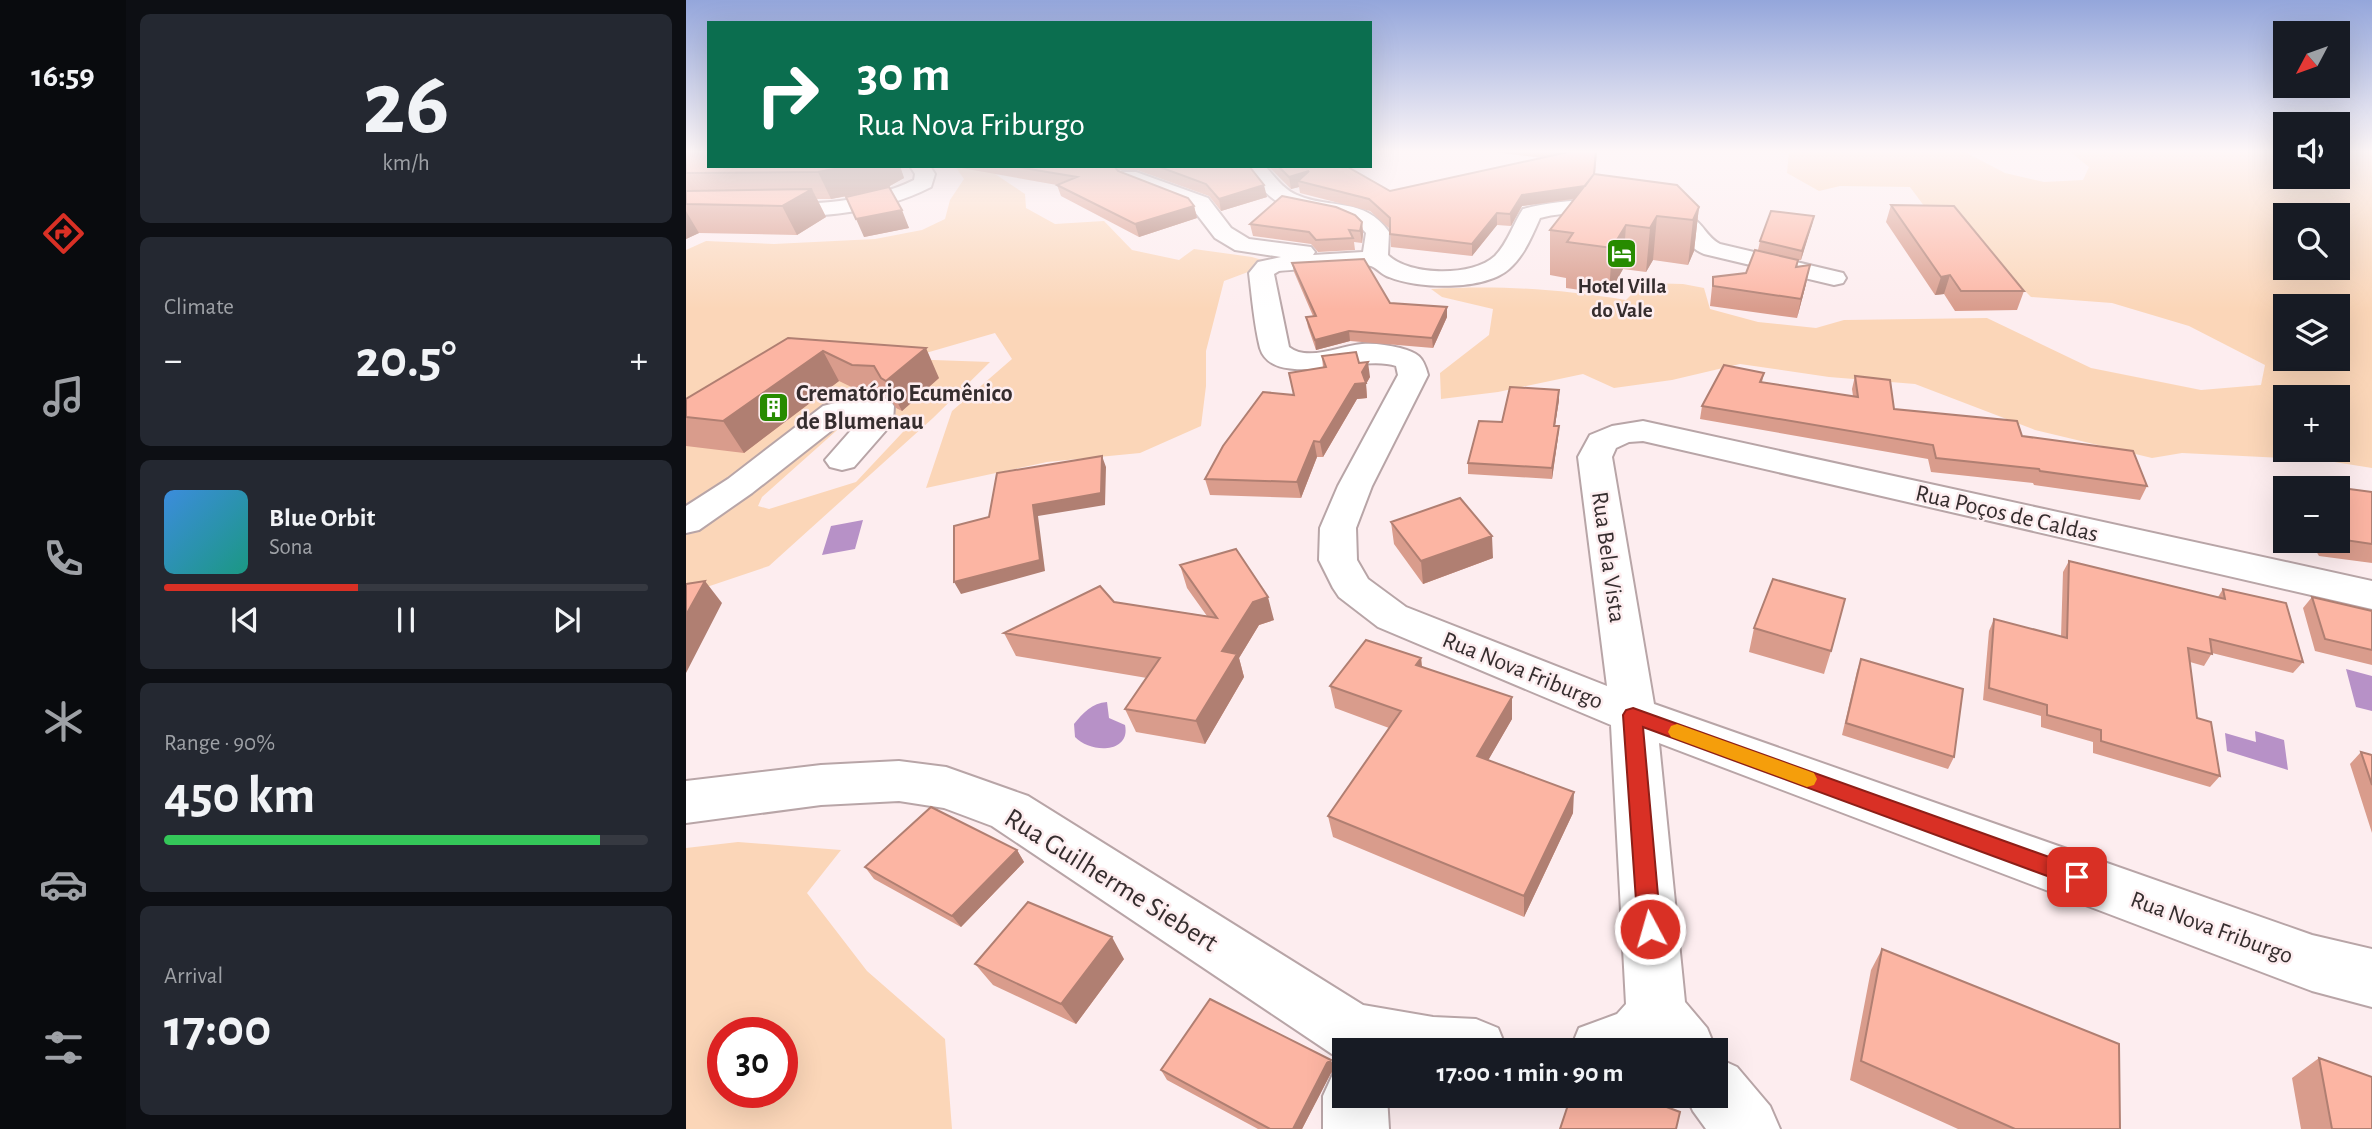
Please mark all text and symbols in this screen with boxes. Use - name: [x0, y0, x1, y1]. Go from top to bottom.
- north arrow: [2273, 21, 2350, 98]
- map controls: [2273, 21, 2350, 553]
- icon: right: [742, 49, 833, 140]
- text: 30 m: [857, 51, 951, 100]
- text: 26: [363, 59, 449, 150]
- text: 16:59: [31, 60, 95, 92]
- text: Rua Nova Friburgo: [857, 109, 1085, 141]
- button: sound: [2273, 112, 2350, 189]
- text: km/h: [382, 152, 430, 175]
- button: search: [2273, 203, 2350, 280]
- icon: directions: [39, 209, 88, 258]
- hotel icon: Hotel Villa do Vale: [1605, 237, 1639, 271]
- place label: Hotel Villa do Vale: [1578, 276, 1667, 321]
- button: layers: [2273, 294, 2350, 371]
- text: Climate: [164, 296, 234, 319]
- text: 20.5°: [355, 334, 457, 386]
- text: −: [164, 342, 182, 380]
- text: +: [630, 342, 648, 380]
- icon: music: [39, 372, 88, 421]
- place label: Crematório Ecumênico de Blumenau: [796, 382, 1013, 434]
- button: +: [2273, 385, 2350, 462]
- building icon: Crematório Ecumênico de Blumenau: [756, 390, 790, 424]
- button: −: [2273, 476, 2350, 553]
- street label: Rua Poços de Caldas: [1913, 481, 2100, 547]
- street label: Rua Bela Vista: [1587, 490, 1629, 624]
- text: Blue Orbit: [269, 505, 375, 531]
- icon: phone: [39, 534, 88, 583]
- text: Sona: [269, 536, 313, 559]
- icon: previous: [226, 601, 264, 639]
- icon: pause: [387, 601, 425, 639]
- icon: next: [548, 601, 586, 639]
- street label: Rua Nova Friburgo: [1439, 628, 1606, 714]
- icon: climate: [39, 697, 88, 746]
- text: Range · 90%: [164, 732, 275, 755]
- text: 450 km: [164, 770, 315, 822]
- street label: Rua Guilherme Siebert: [999, 804, 1223, 958]
- pin: [2047, 847, 2107, 907]
- icon: arrive: [2058, 858, 2096, 896]
- icon: car: [39, 860, 88, 909]
- street label: Rua Nova Friburgo: [2127, 887, 2296, 968]
- position arrow: [1613, 892, 1687, 966]
- text: Arrival: [164, 965, 223, 988]
- text: 17:00: [164, 1003, 271, 1055]
- speed limit sign: 30: [707, 1017, 798, 1108]
- icon: filters: [39, 1023, 88, 1072]
- text: 17:00 · 1 min · 90 m: [1436, 1060, 1624, 1086]

